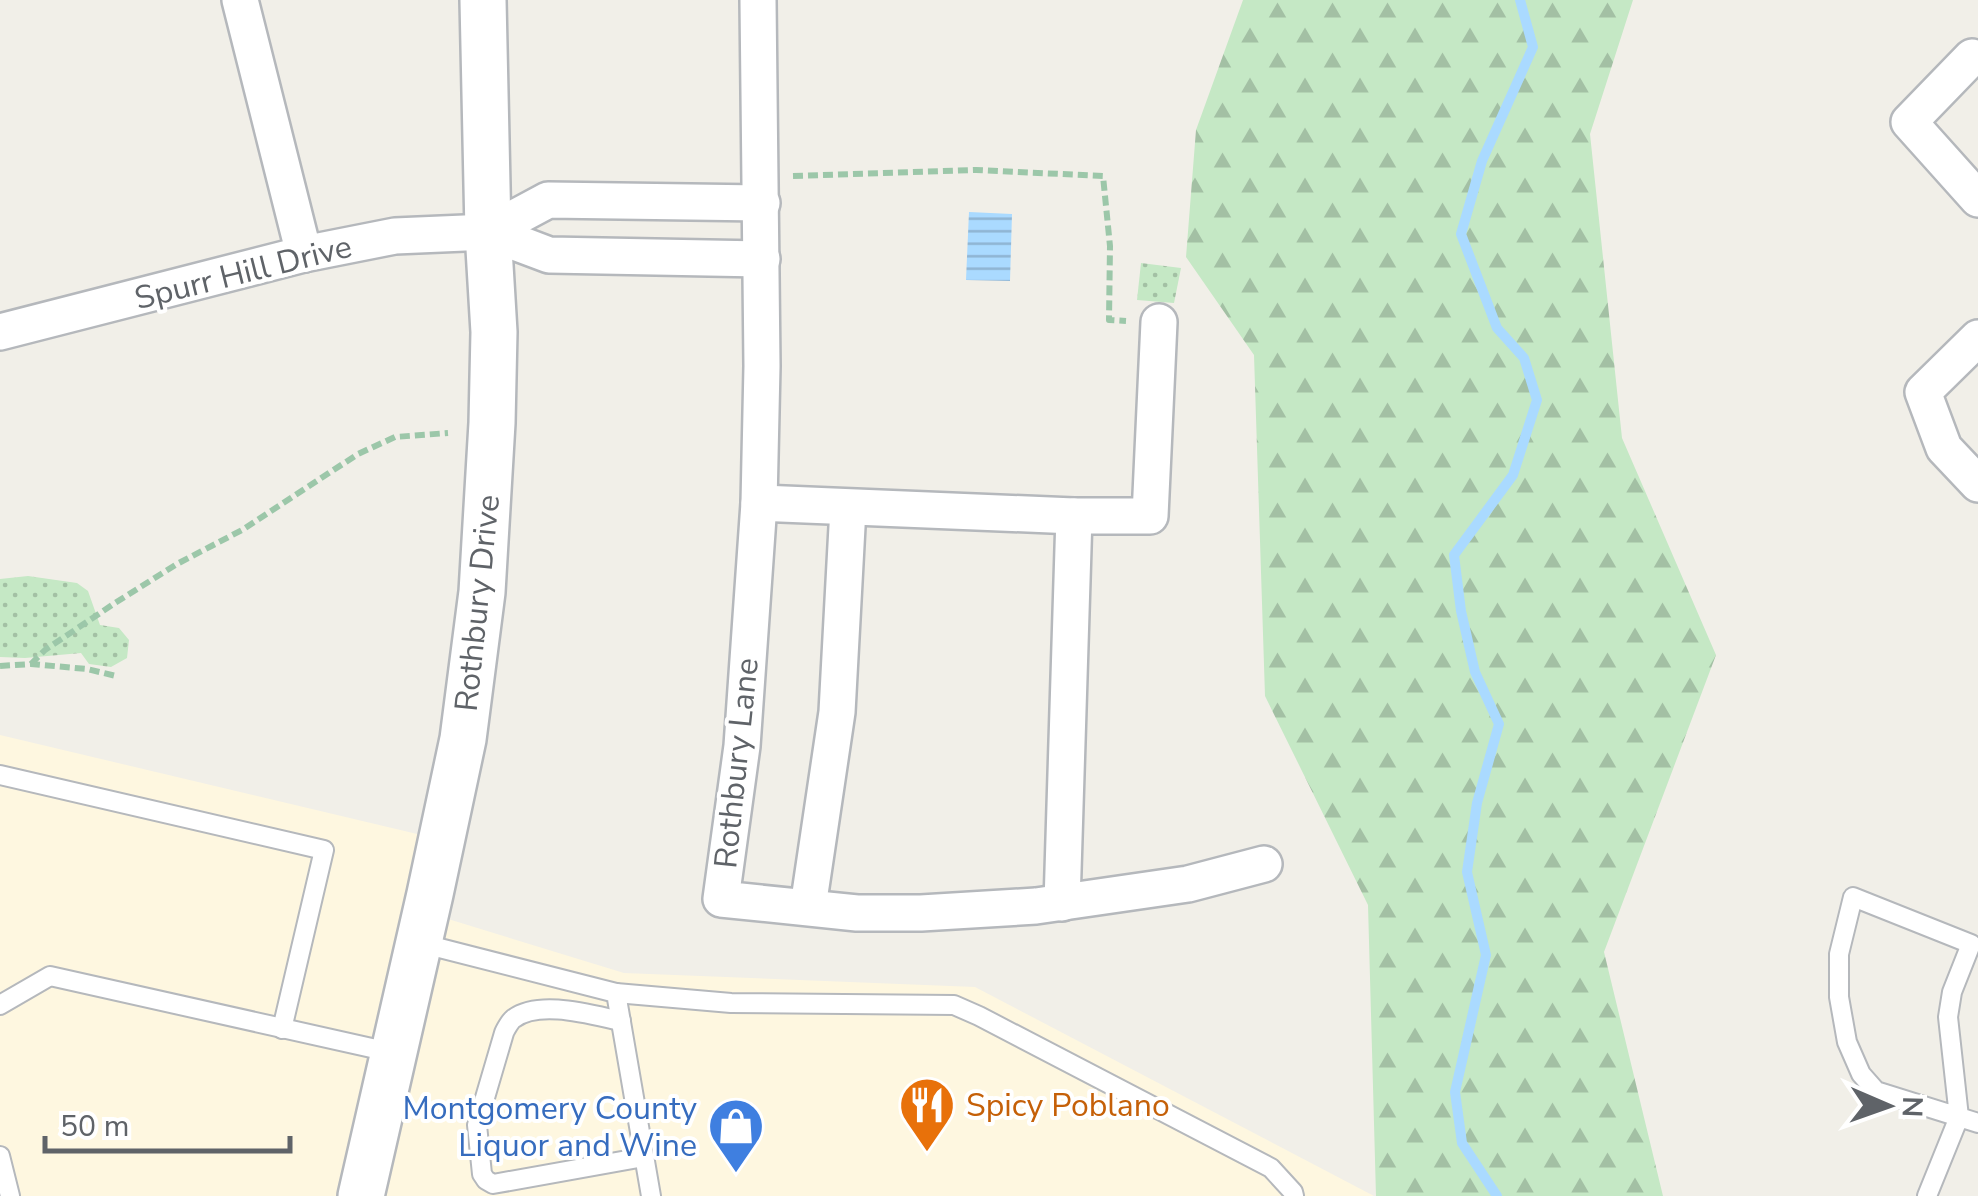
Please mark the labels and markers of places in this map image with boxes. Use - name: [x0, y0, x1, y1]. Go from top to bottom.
- restaurant icon: Spicy Poblano: [897, 1075, 957, 1154]
- place label: Spicy Poblano: [966, 1084, 1170, 1127]
- place label: Montgomery County Liquor and Wine: [402, 1087, 698, 1167]
- shop icon: Montgomery County Liquor and Wine: [706, 1096, 766, 1175]

